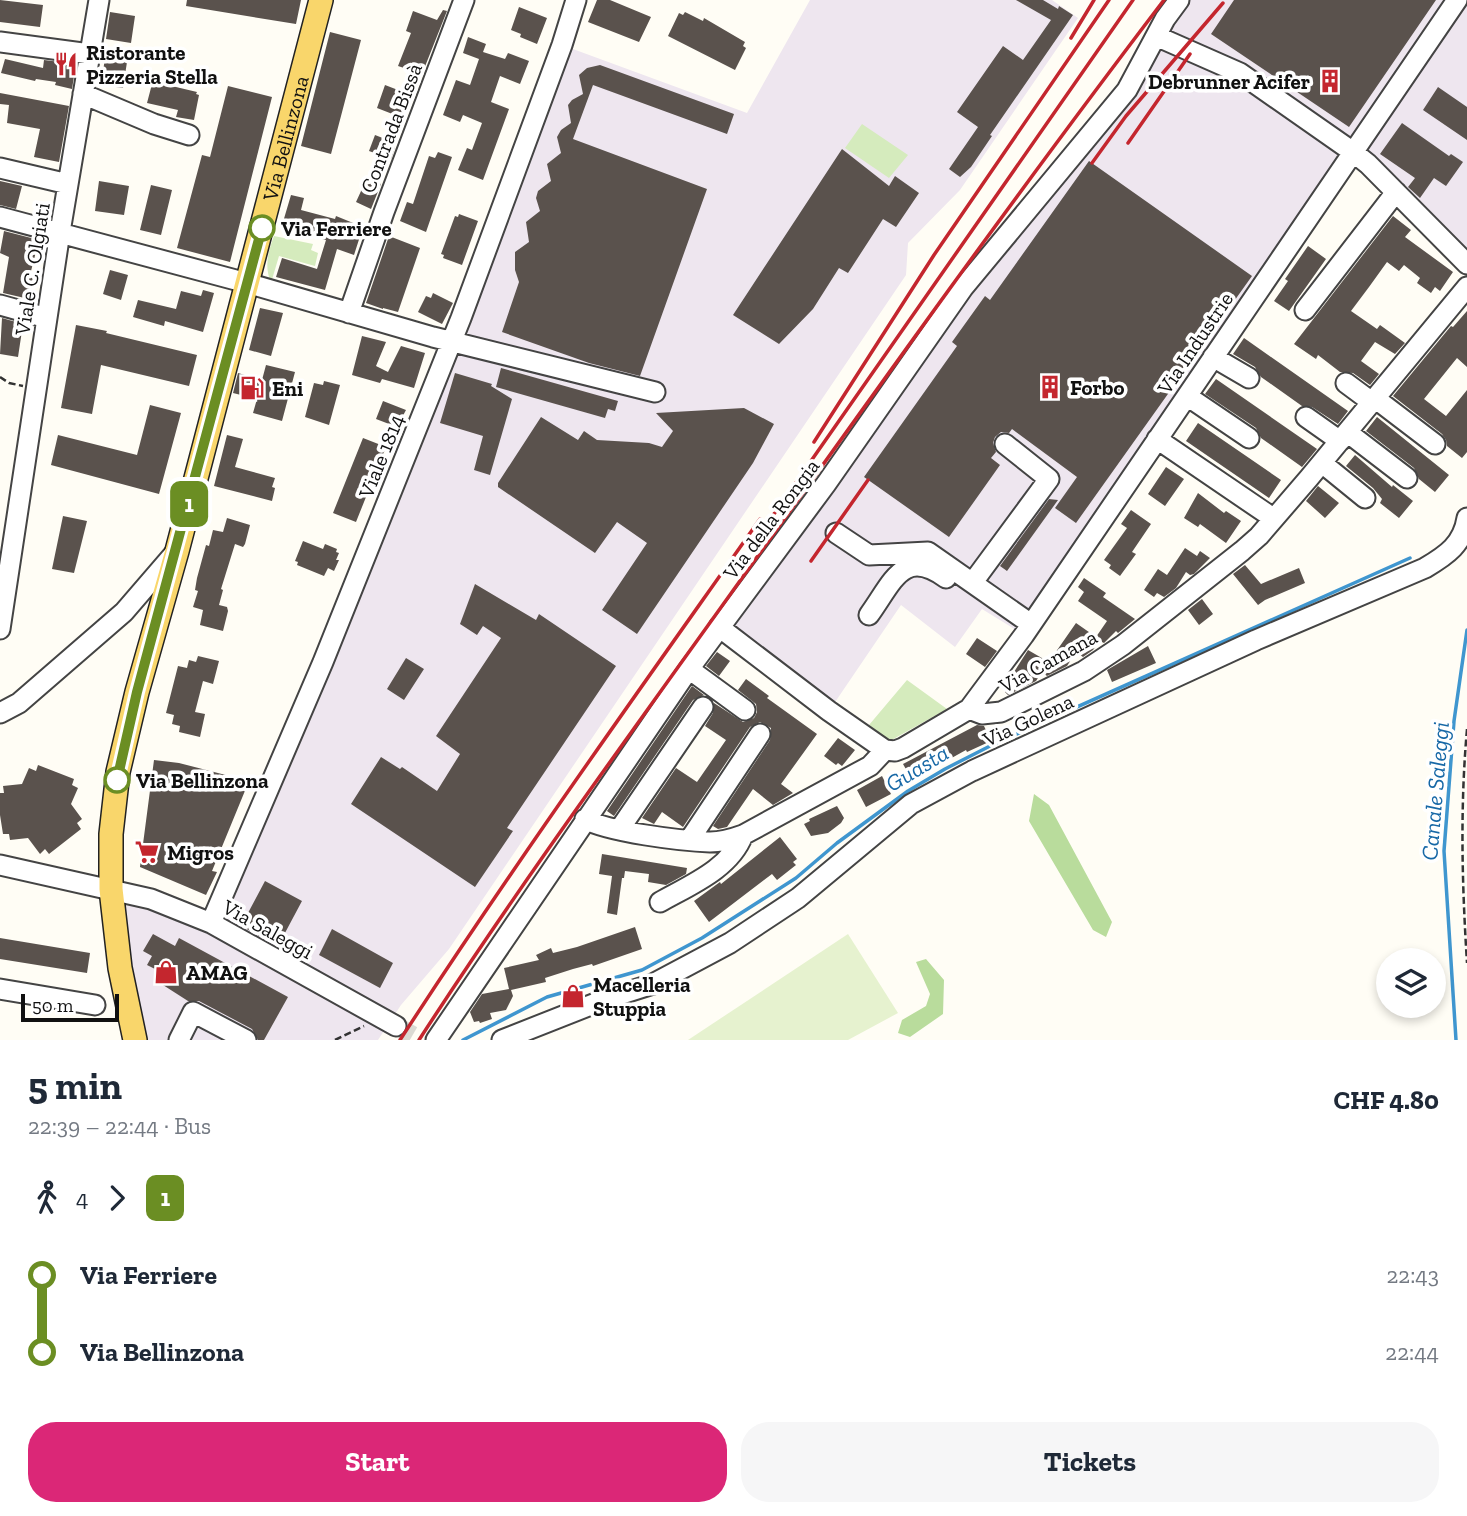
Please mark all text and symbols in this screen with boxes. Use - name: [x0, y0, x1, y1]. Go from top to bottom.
- place label: Ristorante Pizzeria Stella: [86, 40, 218, 89]
- restaurant icon: Ristorante Pizzeria Stella: [52, 50, 80, 78]
- street label: Contrada Bissà: [355, 60, 427, 196]
- building icon: Debrunner Acifer: [1316, 67, 1344, 95]
- place label: Debrunner Acifer: [1148, 69, 1310, 94]
- street label: Via Bellinzona: [256, 73, 313, 204]
- street label: Viale C. Olgiati: [9, 201, 55, 338]
- marker: Via Ferriere: [249, 215, 275, 241]
- place label: Via Ferriere: [281, 216, 392, 241]
- street label: Via Industrie: [1151, 287, 1238, 400]
- building icon: Forbo: [1036, 373, 1064, 401]
- fuel station icon: Eni: [238, 374, 266, 402]
- place label: Forbo: [1070, 375, 1124, 400]
- place label: Eni: [272, 376, 303, 401]
- street label: Viale 1814: [353, 410, 409, 503]
- street label: Via della Rongia: [717, 454, 824, 585]
- line badge: 1: [166, 481, 212, 527]
- text: 1: [184, 489, 194, 518]
- street label: Via Camana: [994, 624, 1101, 699]
- street label: Via Golena: [978, 688, 1077, 752]
- water label: Canale Saleggi: [1415, 721, 1455, 861]
- water label: Guasta: [881, 738, 953, 798]
- marker: Via Bellinzona: [104, 767, 130, 793]
- place label: Via Bellinzona: [136, 768, 269, 793]
- supermarket icon: Migros: [133, 838, 161, 866]
- place label: Migros: [167, 840, 234, 865]
- street label: Via Saleggi: [217, 893, 318, 964]
- map controls: [1376, 948, 1446, 1018]
- button: layers: [1376, 948, 1446, 1018]
- shop icon: AMAG: [152, 958, 180, 986]
- place label: AMAG: [186, 960, 248, 985]
- place label: Macelleria Stuppia: [593, 972, 691, 1021]
- shop icon: Macelleria Stuppia: [559, 982, 587, 1010]
- scale bar: [21, 991, 119, 1023]
- text: 50 m: [32, 994, 73, 1017]
- text: 5 min: [28, 1063, 122, 1109]
- text: CHF 4.80: [1334, 1084, 1439, 1116]
- text: 22:39 – 22:44 · Bus: [28, 1112, 211, 1140]
- icon: walk: [28, 1179, 66, 1217]
- icon: forward: [98, 1179, 136, 1217]
- text: 1: [160, 1183, 170, 1212]
- text: 4: [76, 1184, 88, 1212]
- text: Via Ferriere: [80, 1259, 217, 1291]
- text: 22:43: [1387, 1261, 1439, 1289]
- text: Via Bellinzona: [80, 1336, 244, 1368]
- text: 22:44: [1385, 1338, 1439, 1366]
- button: Start: [28, 1422, 727, 1502]
- button: Tickets: [741, 1422, 1439, 1502]

